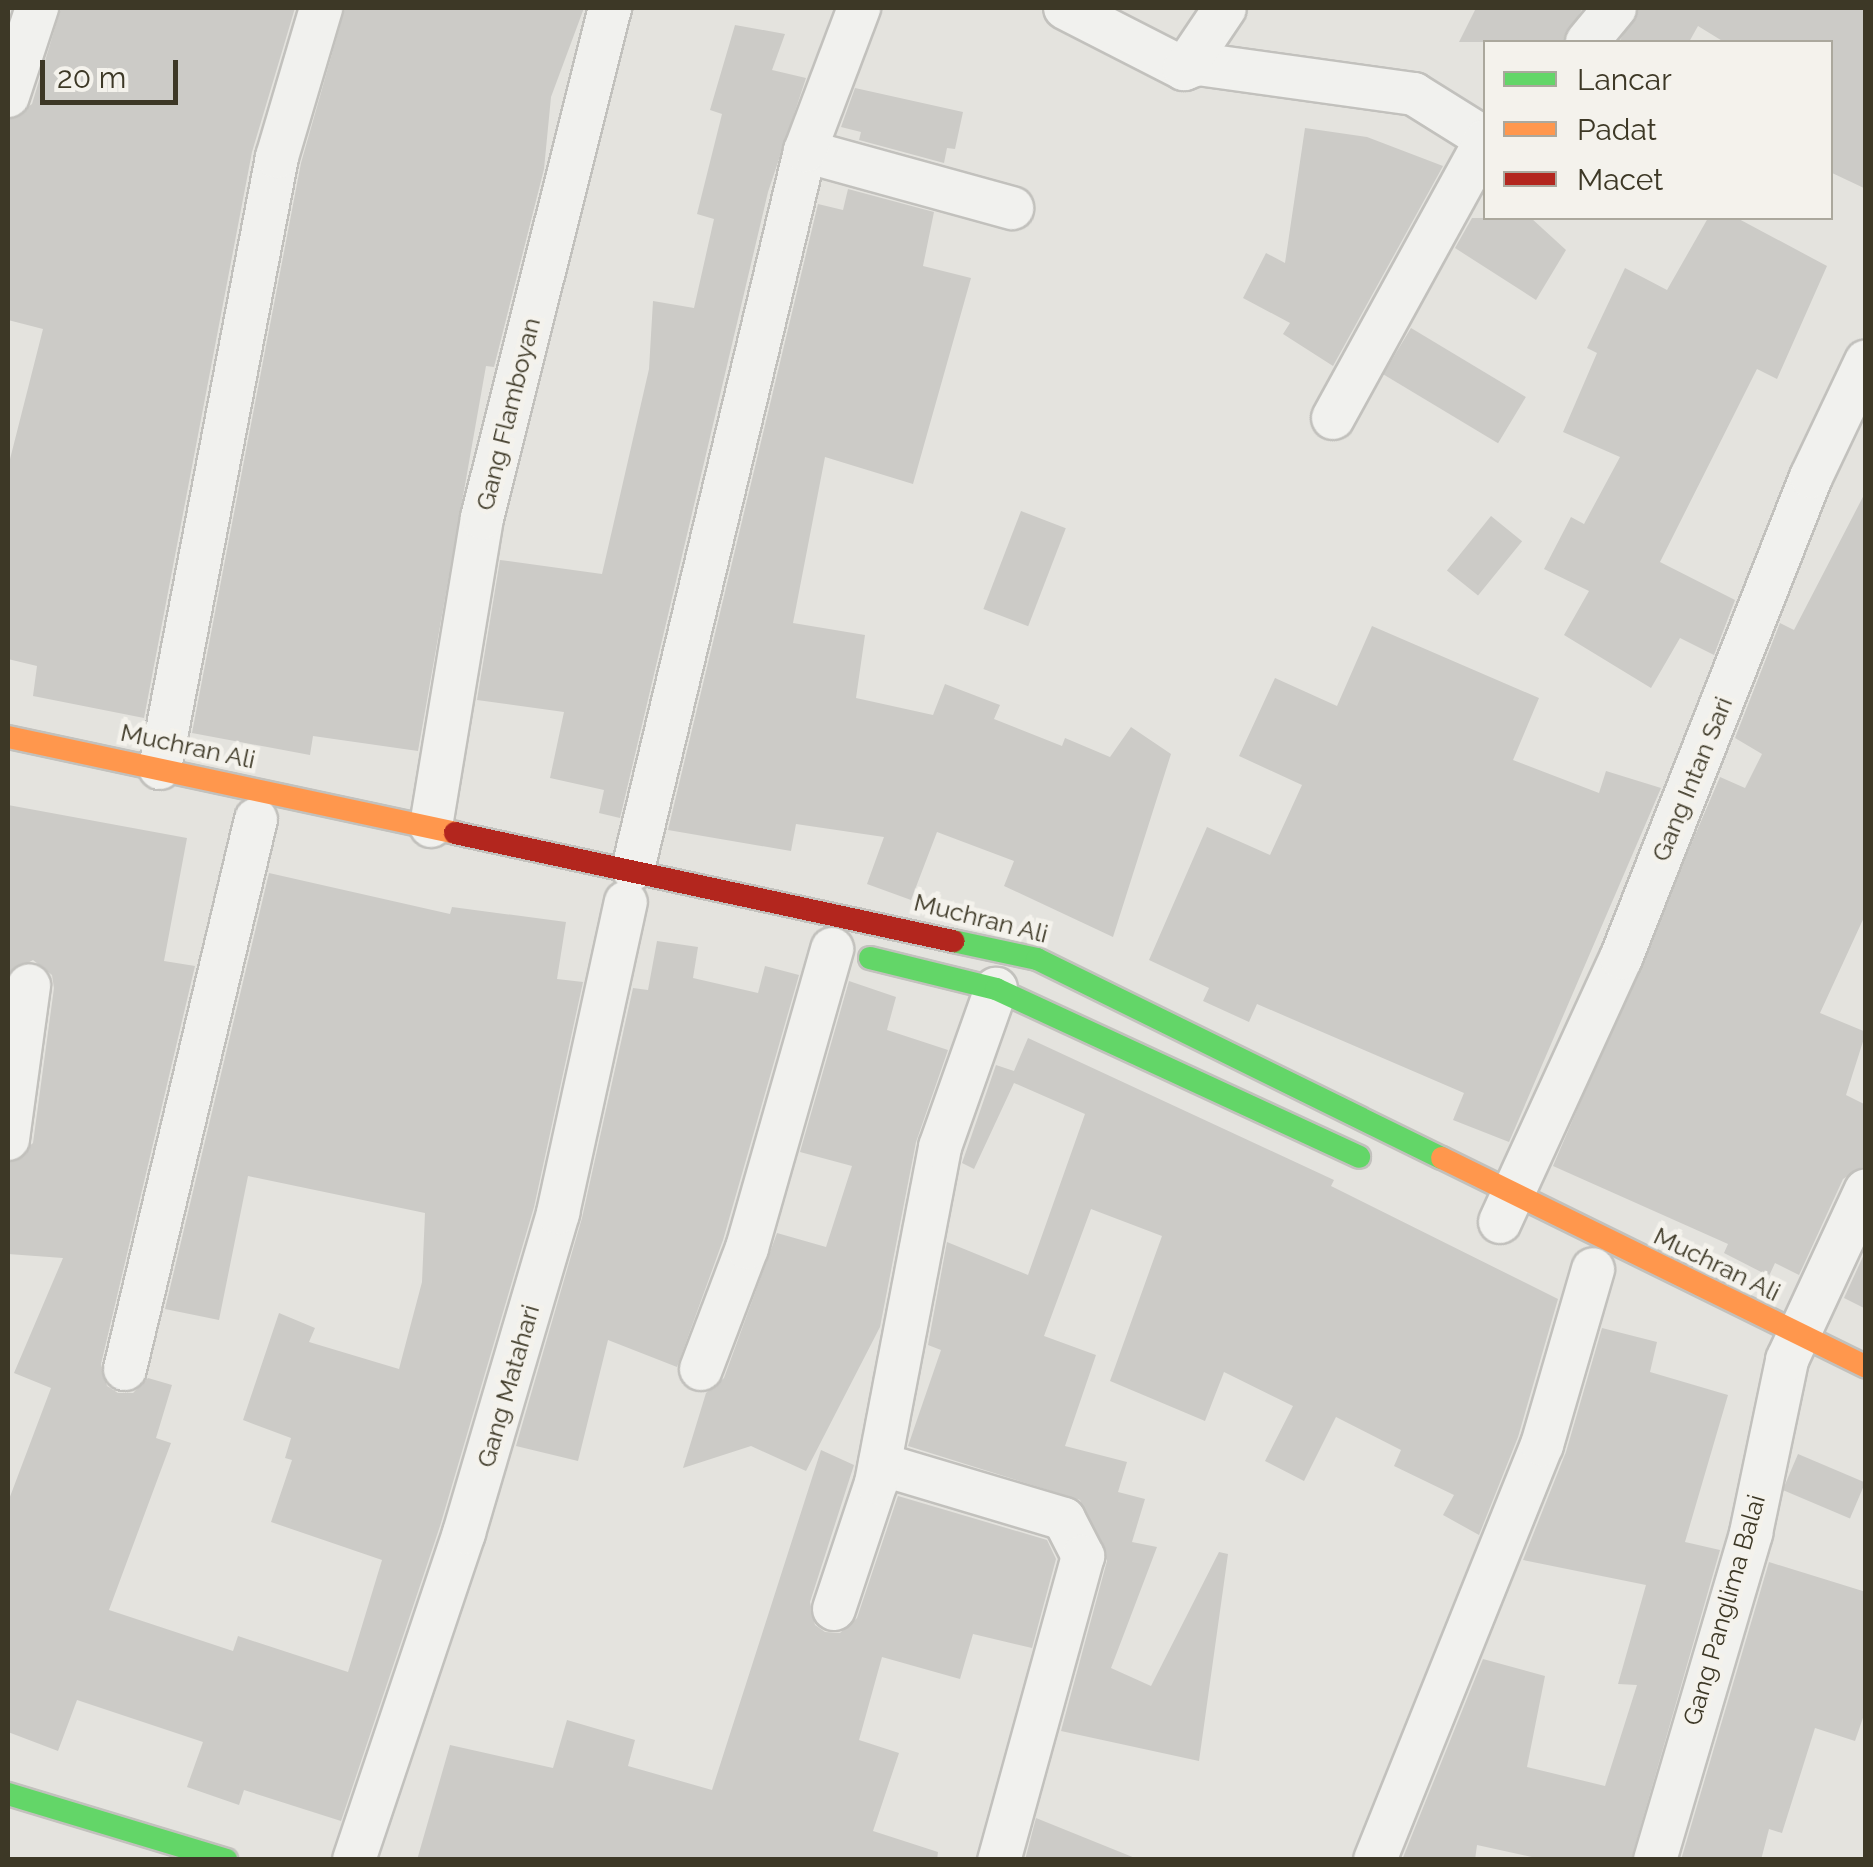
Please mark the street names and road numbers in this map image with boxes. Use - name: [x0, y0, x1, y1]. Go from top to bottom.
- street label: Gang Flamboyan: [470, 315, 546, 513]
- street label: Gang Intan Sari: [1645, 692, 1739, 866]
- street label: Muchran Ali: [118, 717, 258, 775]
- street label: Muchran Ali: [911, 887, 1051, 949]
- street label: Muchran Ali: [1649, 1220, 1785, 1308]
- street label: Gang Matahari: [470, 1301, 546, 1471]
- street label: Gang Panglima Balai: [1677, 1491, 1771, 1729]

